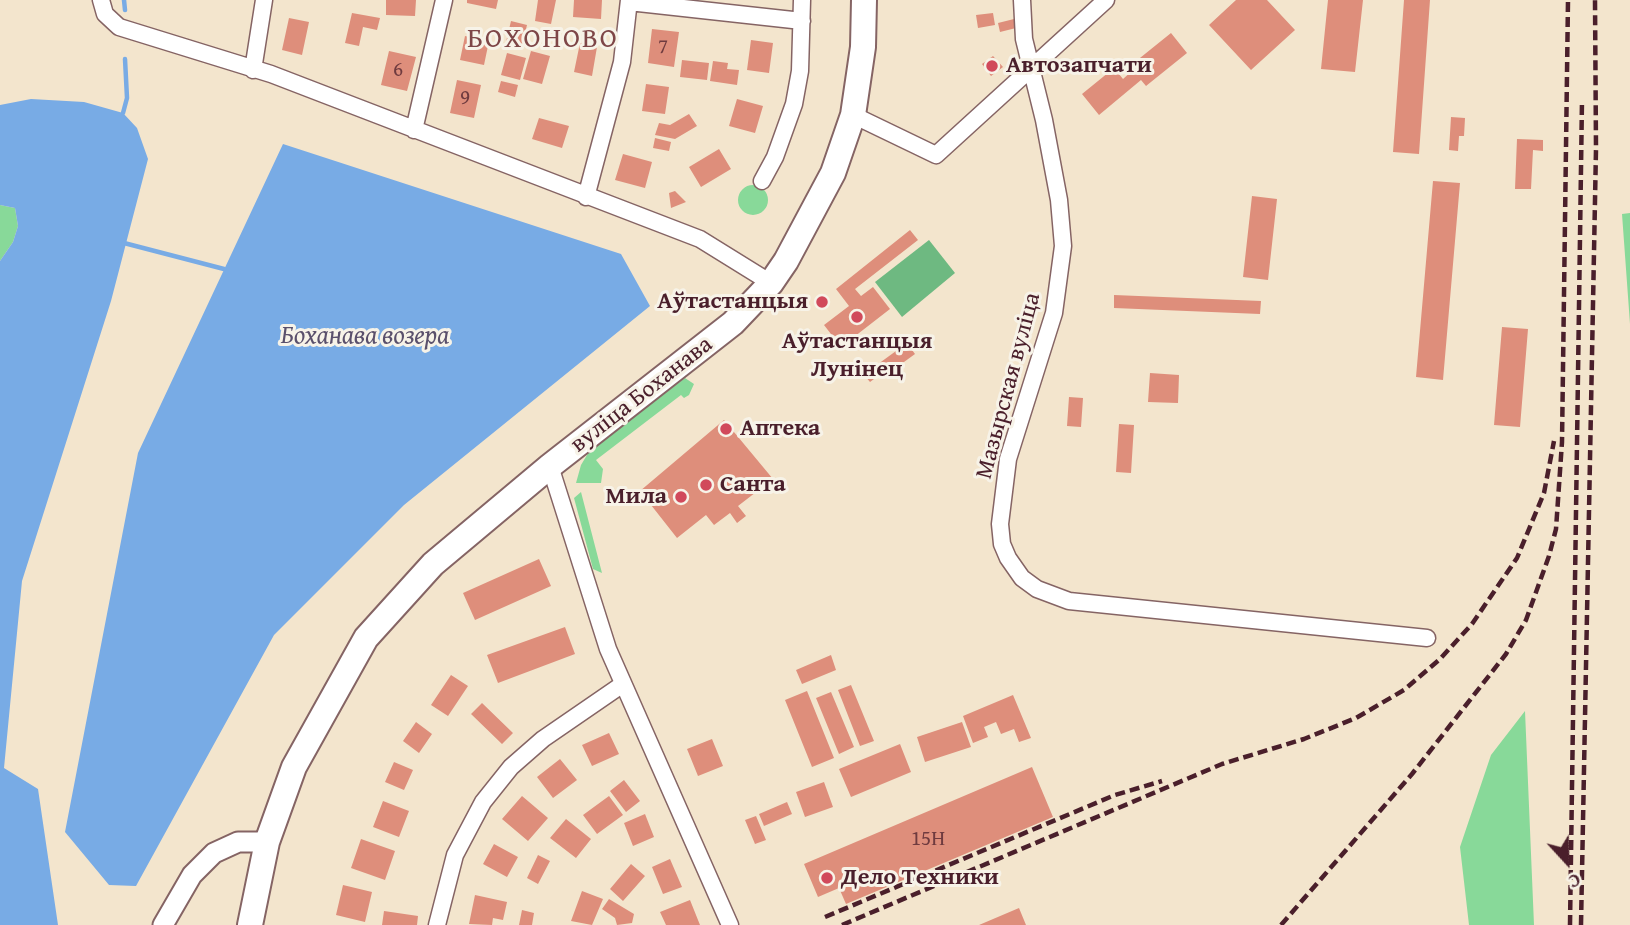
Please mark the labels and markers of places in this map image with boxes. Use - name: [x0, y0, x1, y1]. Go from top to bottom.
- place label: Автозапчати: [1006, 52, 1152, 80]
- marker: Автозапчати: [984, 58, 1000, 74]
- place label: Аўтастанцыя: [657, 288, 808, 316]
- marker: Аўтастанцыя: [814, 294, 830, 310]
- marker: Аўтастанцыя Лунінец: [849, 309, 865, 325]
- place label: Аўтастанцыя Лунінец: [782, 328, 932, 384]
- place label: Аптека: [740, 415, 820, 443]
- marker: Аптека: [718, 421, 734, 437]
- place label: Санта: [720, 471, 786, 499]
- marker: Санта: [698, 477, 714, 493]
- place label: Мила: [605, 483, 667, 511]
- marker: Мила: [673, 489, 689, 505]
- place label: Дело Техники: [841, 864, 999, 892]
- marker: Дело Техники: [819, 870, 835, 886]

